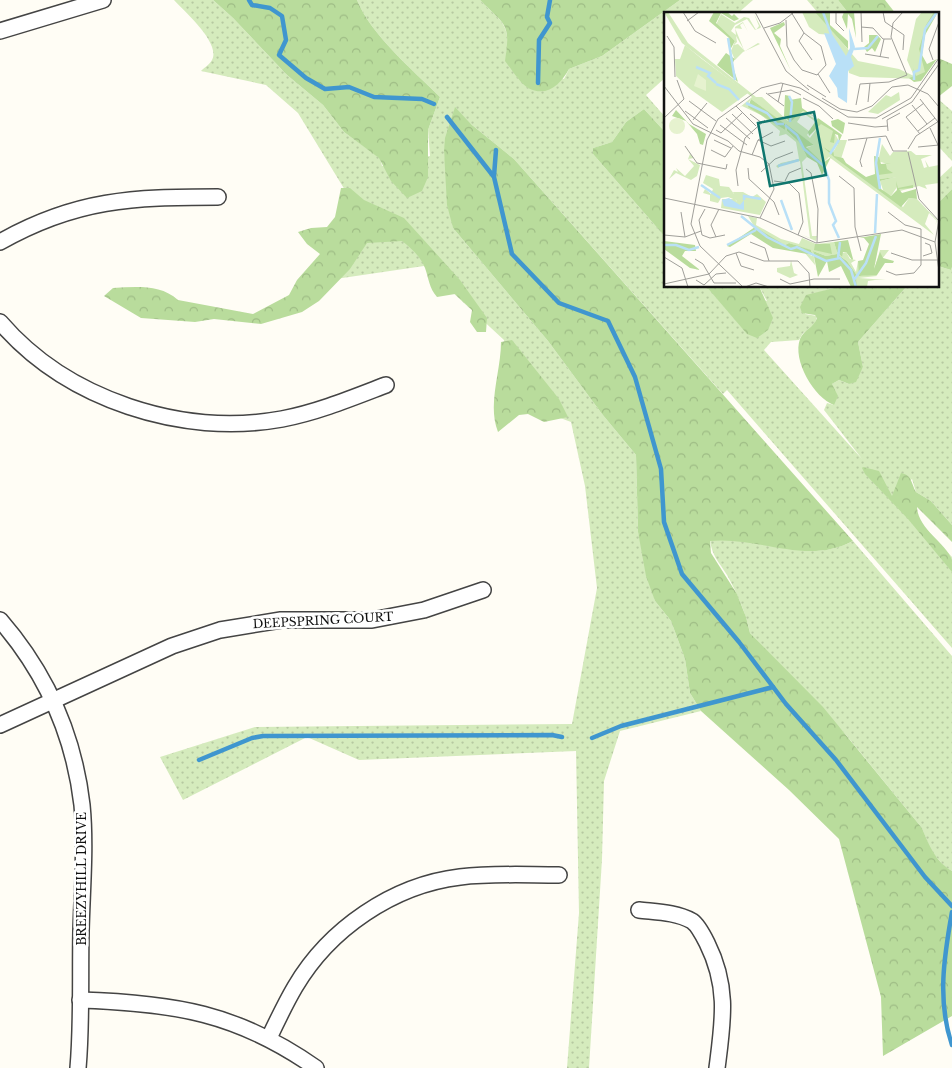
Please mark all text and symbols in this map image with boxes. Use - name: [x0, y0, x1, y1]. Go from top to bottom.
- inset map: [664, 12, 940, 288]
- street label: DEEPSPRING COURT: [252, 609, 394, 631]
- street label: BREEZYHILL DRIVE: [74, 812, 89, 946]

